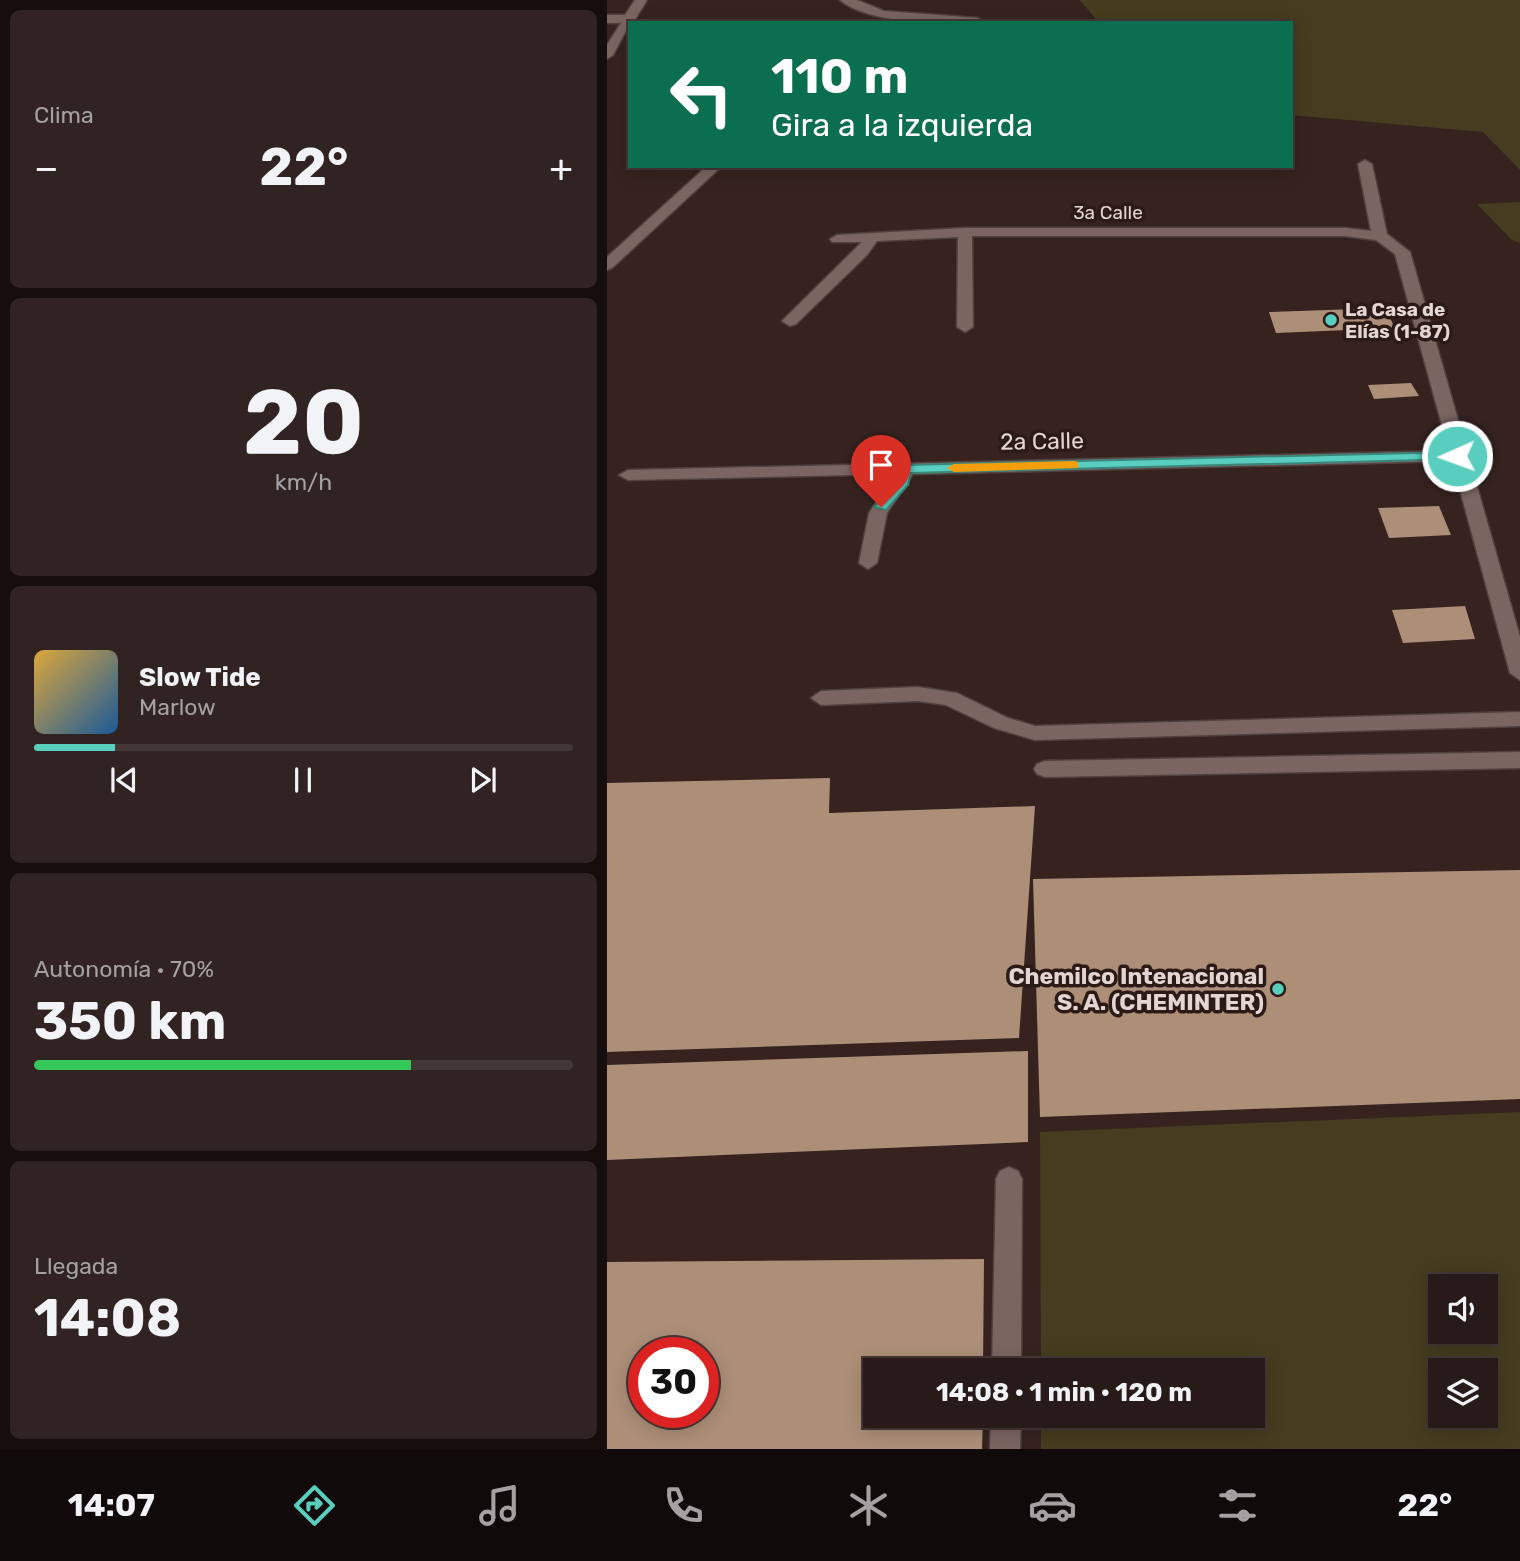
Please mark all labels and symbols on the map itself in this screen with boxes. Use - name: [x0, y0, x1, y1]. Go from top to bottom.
- street label: 3a Calle: [1073, 201, 1143, 224]
- place label: La Casa de Elías (1-87): [1345, 298, 1450, 343]
- marker: La Casa de Elías (1-87): [1323, 312, 1339, 328]
- position arrow: [1420, 419, 1494, 493]
- street label: 2a Calle: [1000, 426, 1084, 456]
- pin: [851, 435, 911, 507]
- place label: Chemilco Intenacional S. A. (CHEMINTER): [1008, 962, 1264, 1016]
- marker: Chemilco Intenacional S. A. (CHEMINTER): [1270, 981, 1286, 997]
- speed limit sign: 30: [628, 1337, 719, 1428]

